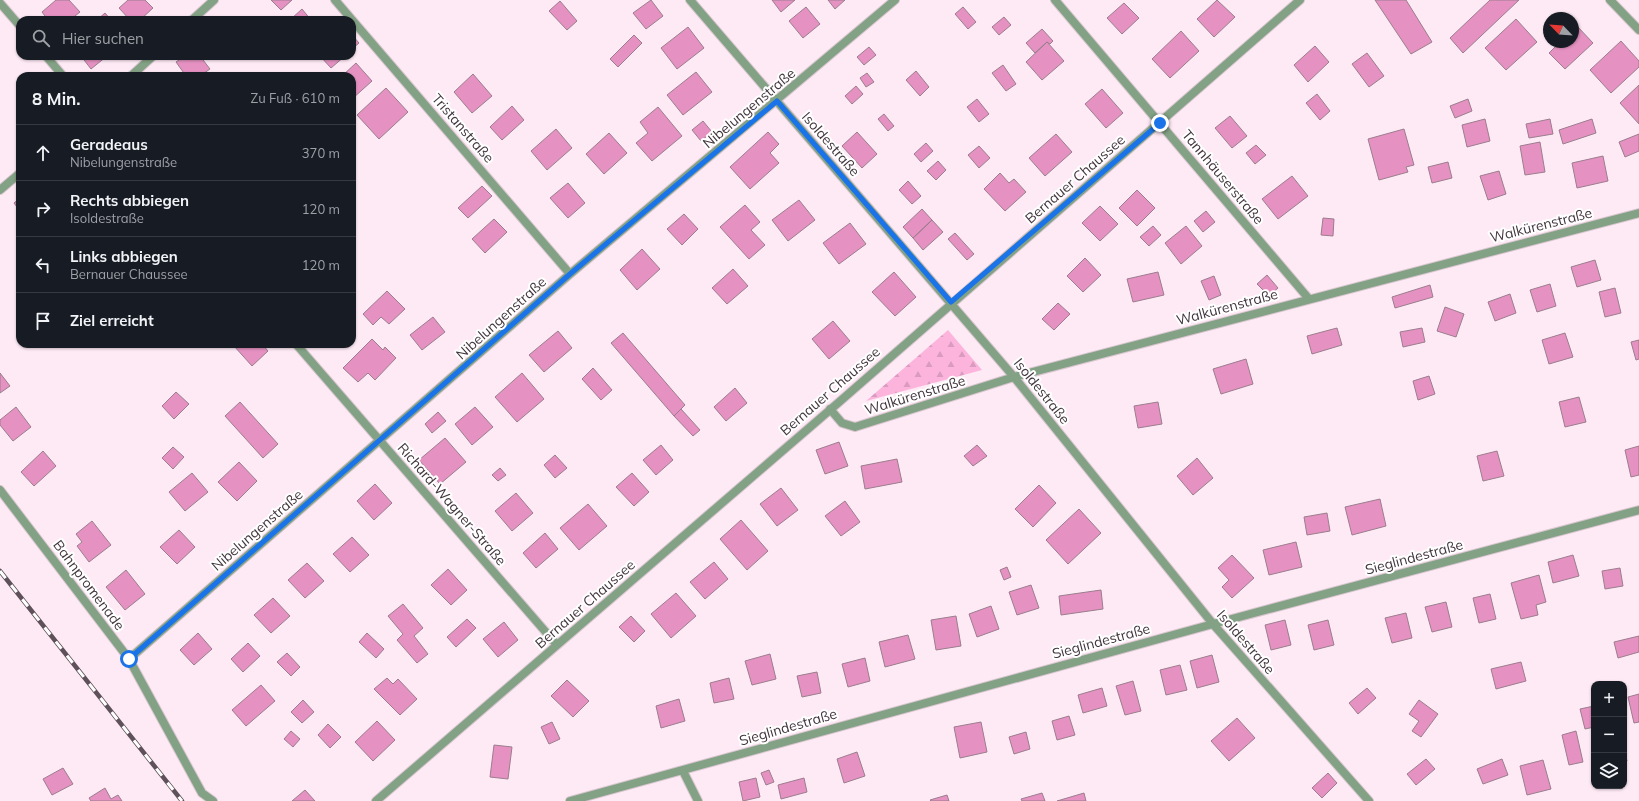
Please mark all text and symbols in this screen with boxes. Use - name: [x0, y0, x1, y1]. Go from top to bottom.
- north arrow: [1543, 12, 1579, 48]
- search box: [16, 16, 356, 60]
- icon: search: [30, 27, 52, 49]
- text: Hier suchen: [62, 29, 144, 48]
- street label: Nibelungenstraße: [699, 64, 799, 152]
- text: 8 Min.: [32, 88, 81, 109]
- text: Zu Fuß · 610 m: [251, 90, 340, 106]
- street label: Tristanstraße: [428, 90, 498, 166]
- street label: Isoldestraße: [798, 108, 864, 180]
- route end: [1151, 114, 1169, 132]
- street label: Tannhäuserstraße: [1178, 126, 1268, 228]
- street label: Bernauer Chaussee: [1021, 131, 1129, 227]
- text: Geradeaus: [70, 135, 148, 154]
- icon: ahead: [32, 142, 54, 164]
- text: 370 m: [302, 145, 340, 161]
- text: Nibelungenstraße: [70, 154, 177, 170]
- text: Rechts abbiegen: [70, 191, 189, 210]
- icon: right: [32, 198, 54, 220]
- text: 120 m: [302, 201, 340, 217]
- street label: Walkürenstraße: [1488, 204, 1594, 246]
- text: Isoldestraße: [70, 210, 144, 226]
- text: Links abbiegen: [70, 247, 178, 266]
- icon: left: [32, 254, 54, 276]
- text: 120 m: [302, 257, 340, 273]
- text: Bernauer Chaussee: [70, 266, 188, 282]
- street label: Nibelungenstraße: [452, 273, 550, 363]
- street label: Walkürenstraße: [1174, 285, 1280, 329]
- icon: arrive: [32, 310, 54, 332]
- text: Ziel erreicht: [70, 311, 154, 330]
- street label: Bernauer Chaussee: [776, 343, 884, 439]
- street label: Isoldestraße: [1010, 354, 1074, 428]
- street label: Walkürenstraße: [863, 371, 967, 419]
- street label: Richard-Wagner-Straße: [394, 439, 510, 569]
- street label: Nibelungenstraße: [208, 485, 306, 575]
- street label: Sieglindestraße: [1363, 535, 1465, 579]
- street label: Bahnpromenade: [49, 536, 129, 634]
- street label: Bernauer Chaussee: [531, 556, 639, 652]
- street label: Isoldestraße: [1213, 606, 1279, 678]
- street label: Sieglindestraße: [1050, 619, 1152, 663]
- route start: [120, 650, 138, 668]
- map controls: [1591, 681, 1627, 789]
- button: +: [1591, 681, 1627, 717]
- street label: Sieglindestraße: [737, 704, 839, 750]
- button: −: [1591, 717, 1627, 753]
- button: layers: [1591, 753, 1627, 789]

